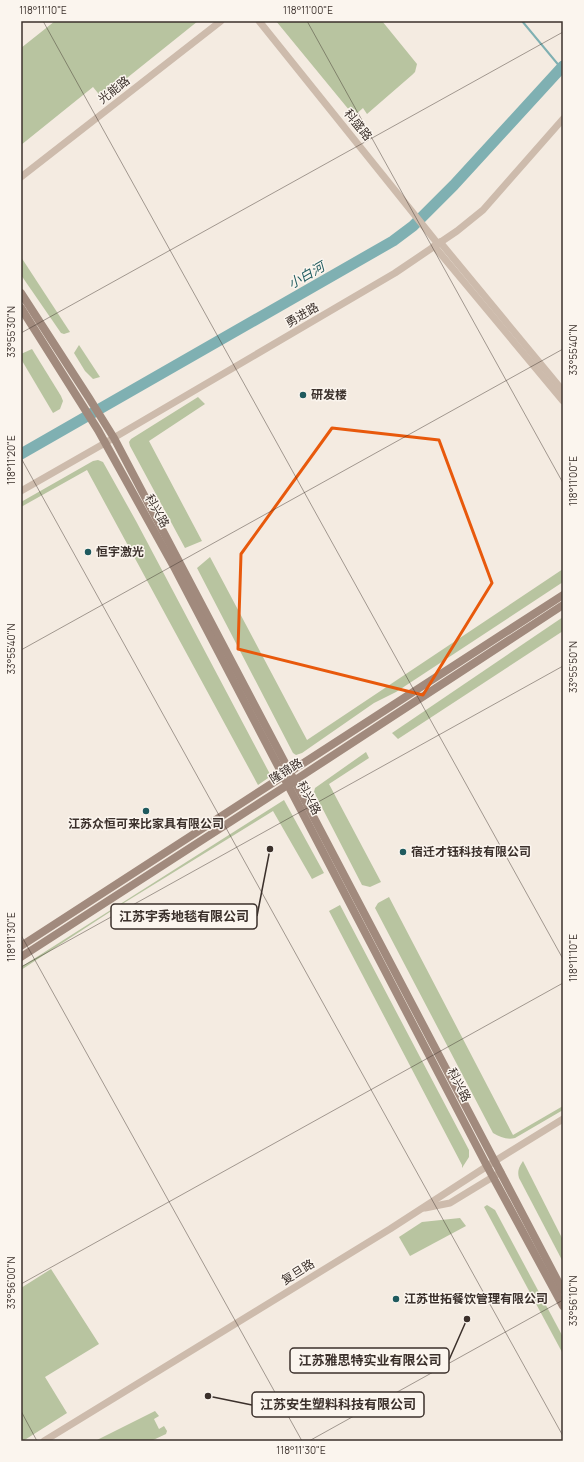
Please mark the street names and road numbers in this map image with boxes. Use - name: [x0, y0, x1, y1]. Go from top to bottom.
- street label: 光能路: [94, 72, 133, 107]
- street label: 科盛路: [340, 105, 376, 144]
- street label: 勇进路: [282, 298, 322, 331]
- street label: 科兴路: [141, 491, 174, 531]
- street label: 隆锦路: [266, 754, 306, 787]
- street label: 科兴路: [293, 778, 325, 818]
- street label: 科兴路: [444, 1065, 475, 1105]
- street label: 复旦路: [278, 1255, 318, 1288]

